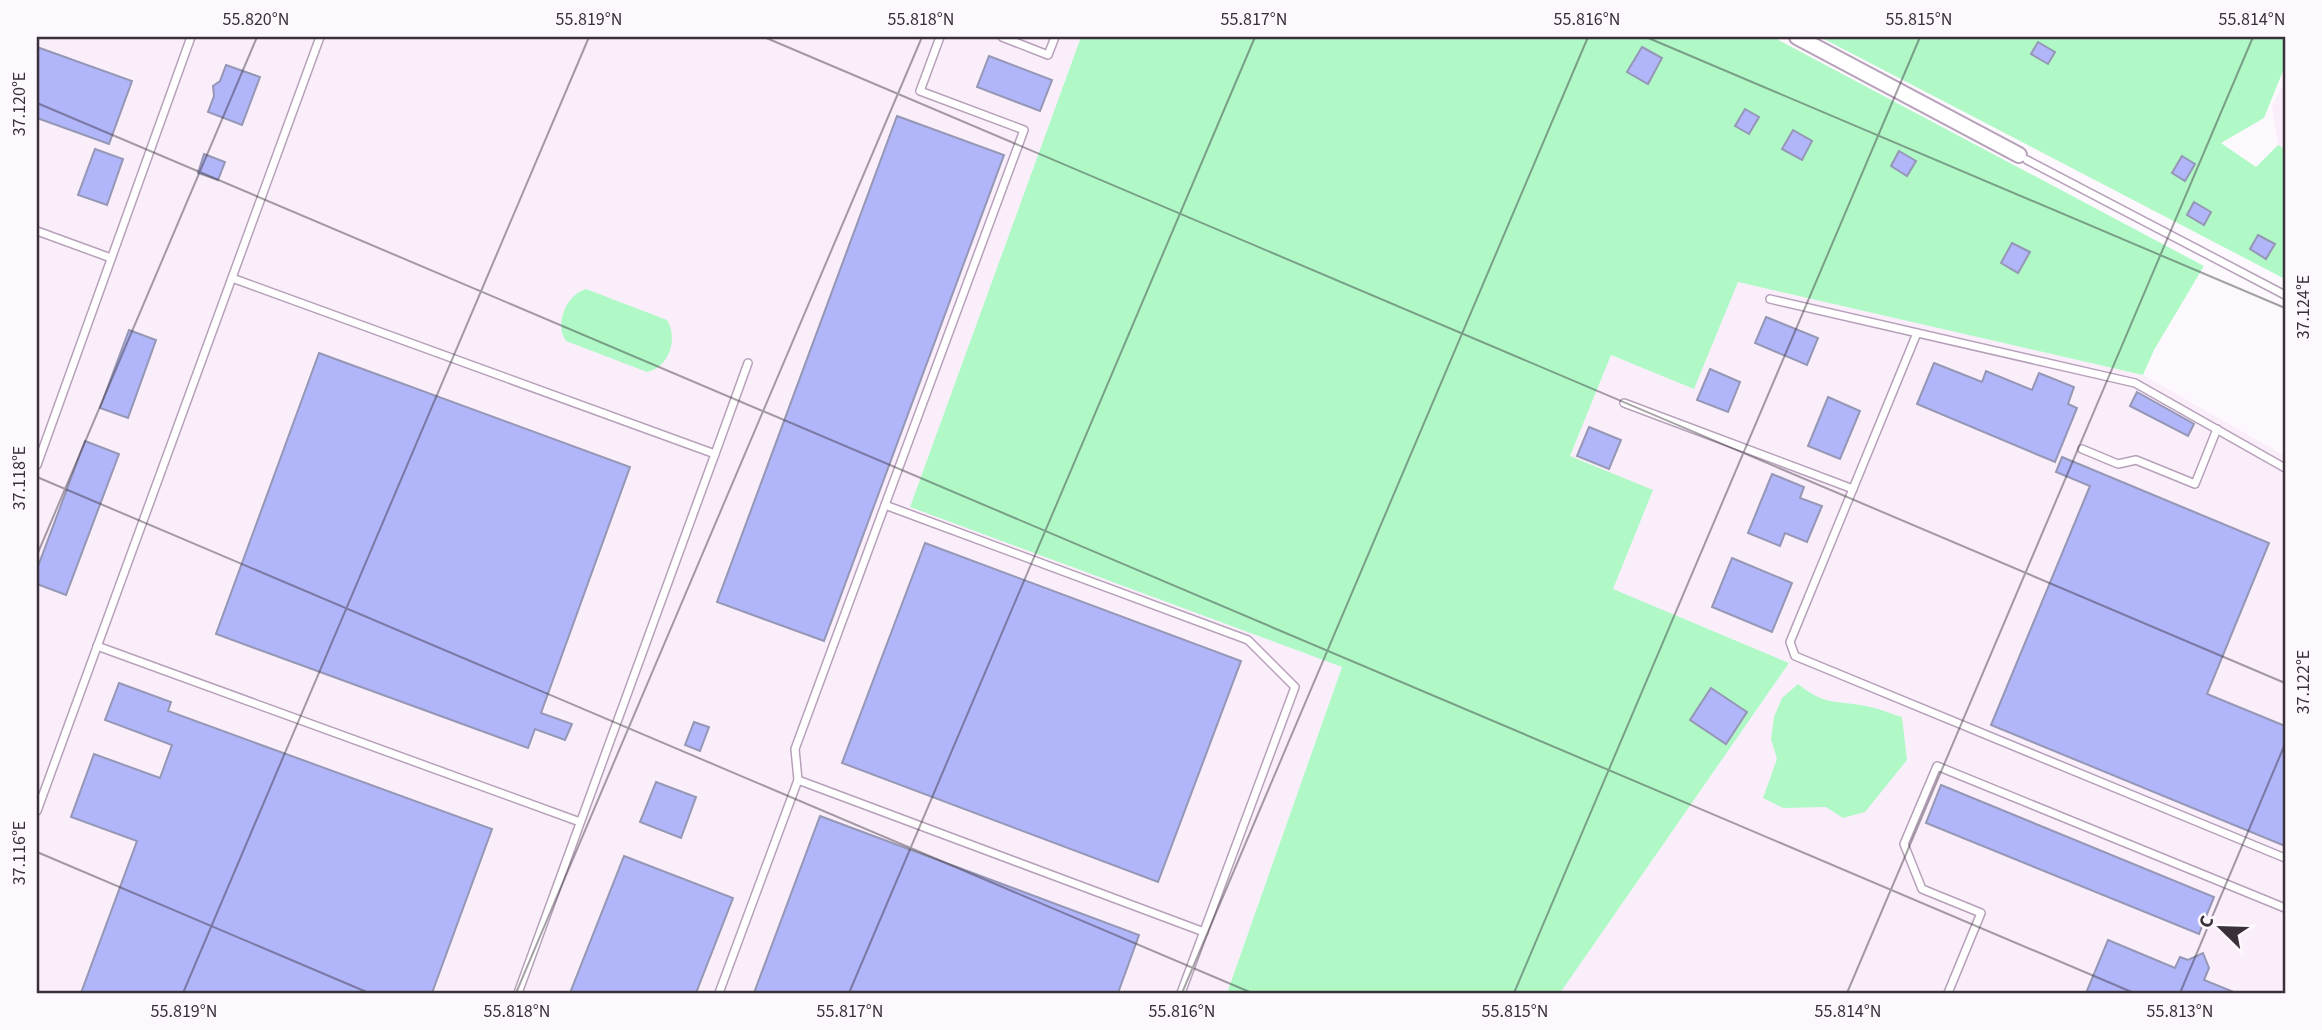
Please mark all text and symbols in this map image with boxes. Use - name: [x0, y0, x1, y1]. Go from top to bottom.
- text: 55.820°N: [223, 7, 289, 32]
- text: 55.819°N: [556, 7, 622, 32]
- text: 55.818°N: [888, 7, 954, 32]
- text: 55.817°N: [1221, 7, 1287, 32]
- text: 55.816°N: [1554, 7, 1620, 32]
- text: 55.815°N: [1886, 7, 1952, 32]
- text: 55.814°N: [2219, 7, 2285, 32]
- text: 37.120°E: [7, 72, 32, 136]
- text: 37.124°E: [2291, 275, 2316, 339]
- text: 37.118°E: [7, 446, 32, 510]
- text: 37.122°E: [2291, 650, 2316, 714]
- text: 37.116°E: [7, 821, 32, 885]
- north arrow: [2186, 894, 2256, 964]
- text: С: [2192, 912, 2221, 932]
- text: 55.819°N: [151, 999, 217, 1024]
- text: 55.818°N: [484, 999, 550, 1024]
- text: 55.817°N: [817, 999, 883, 1024]
- text: 55.816°N: [1149, 999, 1215, 1024]
- text: 55.815°N: [1482, 999, 1548, 1024]
- text: 55.814°N: [1815, 999, 1881, 1024]
- text: 55.813°N: [2147, 999, 2213, 1024]

